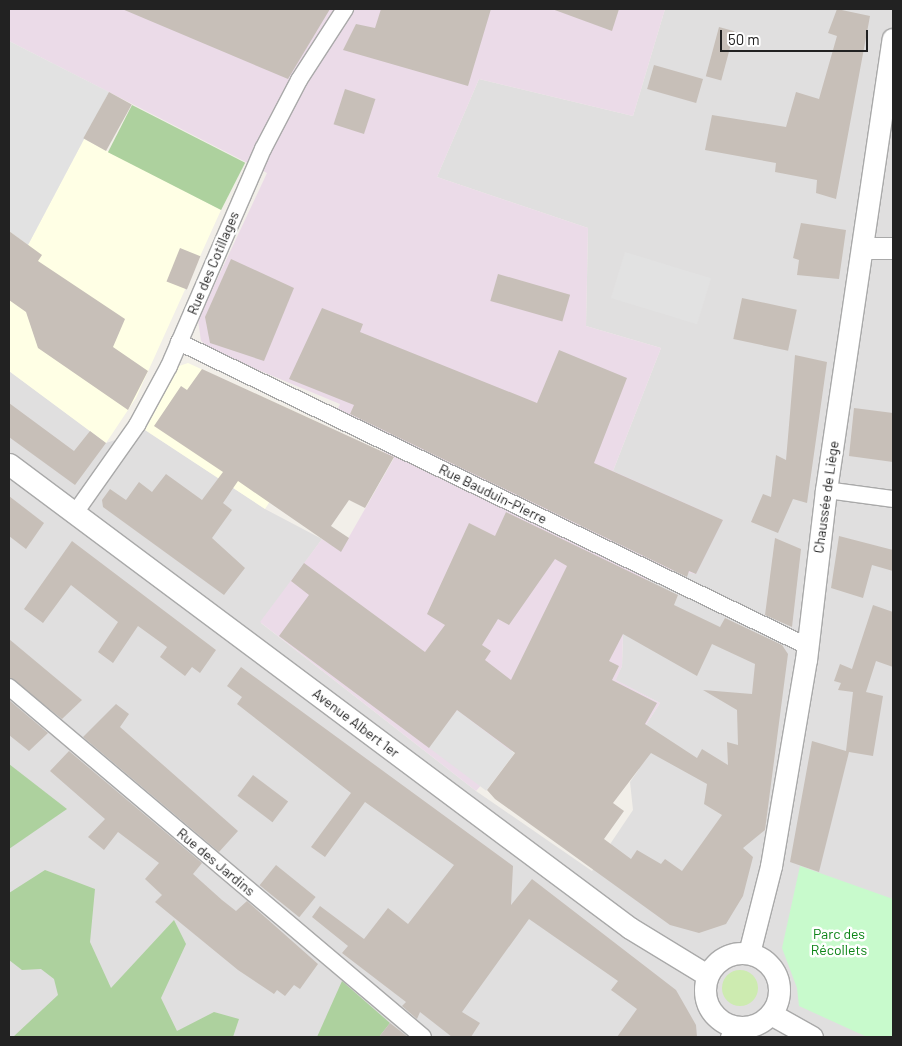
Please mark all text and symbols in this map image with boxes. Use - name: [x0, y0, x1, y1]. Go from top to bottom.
- scale bar: [722, 20, 870, 52]
- text: 50 m: [728, 30, 760, 48]
- street label: Rue des Cotillages: [184, 209, 242, 317]
- street label: Chaussée de Liège: [810, 440, 842, 554]
- street label: Rue Bauduin-Pierre: [436, 461, 550, 527]
- street label: Avenue Albert 1er: [309, 685, 403, 761]
- street label: Rue des Jardins: [174, 825, 258, 899]
- park label: Parc des Récollets: [811, 926, 867, 959]

